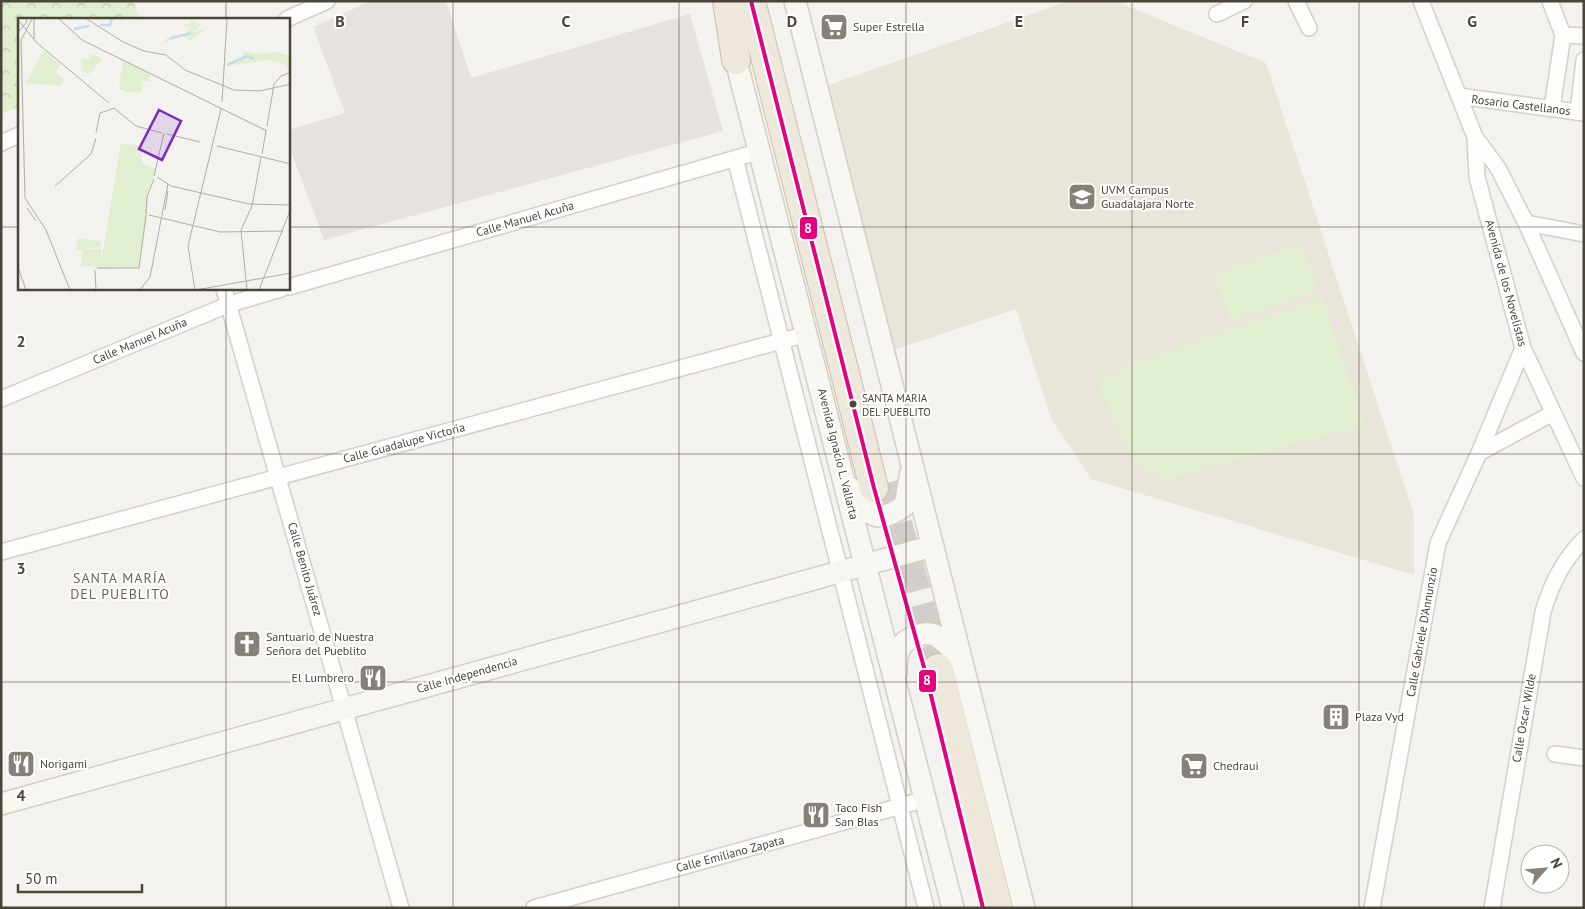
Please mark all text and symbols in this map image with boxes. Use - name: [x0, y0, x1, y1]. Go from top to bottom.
- text: B: [335, 11, 345, 31]
- text: C: [562, 11, 571, 31]
- text: D: [787, 11, 797, 31]
- text: E: [1015, 11, 1023, 31]
- text: F: [1241, 11, 1249, 31]
- text: G: [1467, 11, 1477, 31]
- supermarket icon: Super Estrella: [819, 12, 849, 42]
- inset map: [18, 18, 290, 290]
- place label: Super Estrella: [853, 19, 924, 34]
- street label: Rosario Castellanos: [1471, 91, 1571, 118]
- school or university icon: UVM Campus Guadalajara Norte: [1067, 182, 1097, 212]
- place label: UVM Campus Guadalajara Norte: [1101, 182, 1194, 211]
- street label: Calle Manuel Acuña: [474, 197, 576, 240]
- line badge: 8: [799, 216, 818, 240]
- street label: Avenida de los Novelistas: [1482, 218, 1531, 348]
- text: 8: [804, 219, 812, 237]
- street label: Calle Manuel Acuña: [90, 314, 189, 367]
- text: 2: [16, 331, 26, 351]
- street label: Avenida Ignacio L. Vallarta: [815, 387, 862, 521]
- place label: SANTA MARIA DEL PUEBLITO: [862, 391, 931, 419]
- marker: SANTA MARIA DEL PUEBLITO: [848, 399, 858, 409]
- street label: Calle Guadalupe Victoria: [341, 419, 466, 466]
- street label: Calle Benito Juárez: [285, 520, 326, 617]
- text: 3: [16, 558, 26, 578]
- street label: Calle Gabriele D'Annunzio: [1403, 566, 1440, 698]
- district label: SANTA MARÍA DEL PUEBLITO: [70, 569, 170, 603]
- church icon: Santuario de Nuestra Señora del Pueblito: [232, 629, 262, 659]
- place label: Santuario de Nuestra Señora del Pueblito: [266, 629, 374, 658]
- street label: Calle Independencia: [415, 653, 519, 696]
- restaurant icon: El Lumbrero: [358, 663, 388, 693]
- line badge: 8: [918, 669, 937, 693]
- place label: El Lumbrero: [292, 670, 354, 685]
- text: 8: [923, 671, 931, 689]
- street label: Calle Oscar Wilde: [1508, 672, 1539, 763]
- building icon: Plaza Vyd: [1321, 702, 1351, 732]
- place label: Plaza Vyd: [1355, 709, 1404, 724]
- restaurant icon: Norigami: [6, 749, 36, 779]
- supermarket icon: Chedraui: [1179, 751, 1209, 781]
- place label: Norigami: [40, 756, 87, 771]
- place label: Chedraui: [1213, 758, 1259, 773]
- text: 4: [16, 785, 26, 805]
- restaurant icon: Taco Fish San Blas: [801, 800, 831, 830]
- place label: Taco Fish San Blas: [835, 800, 882, 829]
- street label: Calle Emiliano Zapata: [674, 832, 786, 875]
- north arrow: [1520, 844, 1570, 894]
- text: N: [1546, 855, 1567, 871]
- scale bar: [18, 862, 141, 894]
- text: 50 m: [25, 869, 58, 888]

